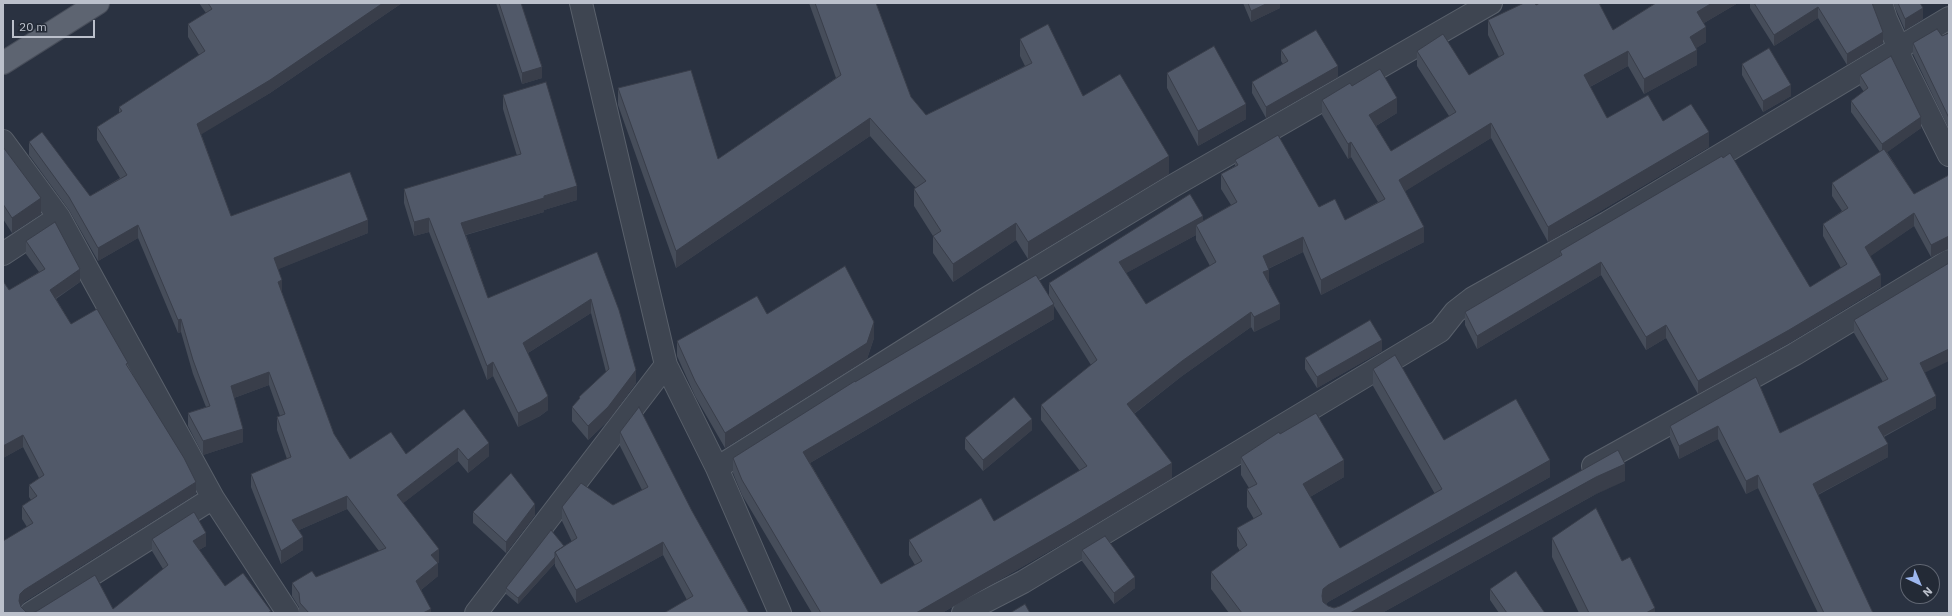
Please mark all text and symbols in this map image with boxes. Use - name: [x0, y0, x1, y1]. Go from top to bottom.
- scale bar: [14, 12, 97, 38]
- text: 20 m: [19, 19, 47, 34]
- north arrow: [1900, 564, 1940, 604]
- text: N: [1920, 584, 1935, 600]

